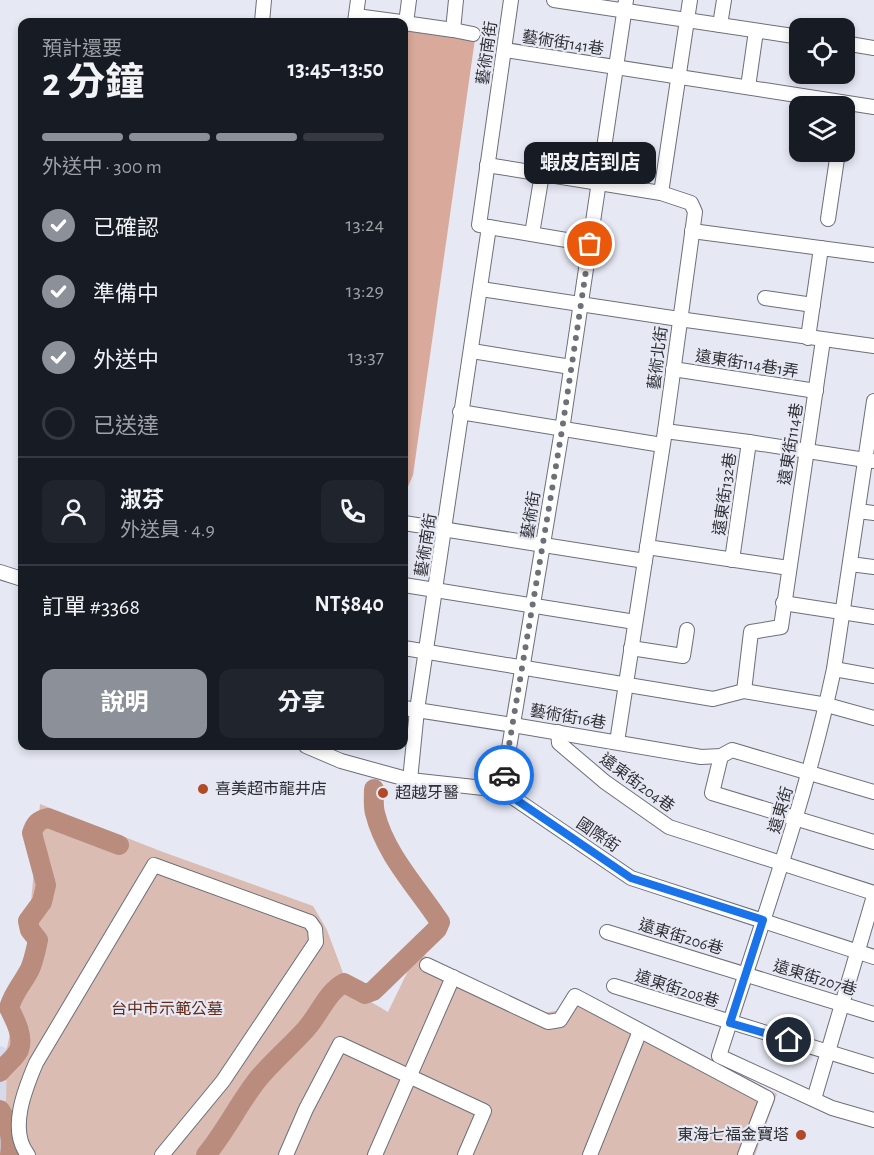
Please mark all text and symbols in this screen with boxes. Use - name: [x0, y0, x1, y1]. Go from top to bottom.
- map controls: [789, 18, 855, 162]
- button: locate: [789, 18, 855, 84]
- street label: 藝術南街: [474, 20, 499, 86]
- street label: 藝術街141巷: [521, 28, 605, 57]
- text: 預計還要: [42, 39, 122, 59]
- text: 13:45–13:50: [287, 58, 384, 80]
- text: 2 分鐘: [42, 64, 144, 103]
- button: layers: [789, 96, 855, 162]
- callout: 蝦皮店到店: [524, 142, 656, 184]
- text: 蝦皮店到店: [540, 153, 640, 173]
- text: 外送中 · 300 m: [42, 157, 162, 177]
- icon: check: [42, 209, 75, 242]
- text: 13:24: [346, 215, 384, 235]
- text: 已確認: [93, 217, 159, 239]
- pin: [564, 218, 615, 269]
- icon: bag: [573, 227, 606, 260]
- icon: check: [42, 275, 75, 308]
- text: 13:29: [346, 281, 384, 301]
- text: 準備中: [93, 283, 159, 305]
- street label: 藝術北街: [645, 325, 670, 391]
- icon: check: [42, 341, 75, 374]
- text: 13:37: [348, 347, 384, 367]
- street label: 遠東街114巷1弄: [694, 347, 800, 380]
- text: 外送中: [93, 349, 159, 371]
- street label: 遠東街114巷: [776, 402, 805, 486]
- text: 已送達: [93, 415, 159, 437]
- street label: 遠東街132巷: [710, 451, 739, 536]
- button: person: [42, 480, 105, 543]
- button: phone: [321, 480, 384, 543]
- text: 淑芬: [120, 489, 164, 511]
- street label: 藝術街: [518, 490, 543, 540]
- street label: 藝術南街: [412, 512, 439, 578]
- text: 外送員 · 4.9: [120, 520, 215, 540]
- text: NT$840: [315, 593, 384, 615]
- text: 訂單 #3368: [42, 596, 140, 618]
- button: 說明: [42, 669, 207, 738]
- button: 分享: [219, 669, 384, 738]
- street label: 藝術街16巷: [529, 701, 607, 732]
- courier: [474, 745, 534, 805]
- street label: 遠東街204巷: [597, 750, 678, 815]
- icon: car: [488, 759, 521, 792]
- place label: 喜美超市龍井店: [215, 780, 327, 797]
- marker: 喜美超市龍井店: [196, 782, 210, 796]
- street label: 遠東街: [765, 784, 796, 835]
- place label: 超越牙醫: [395, 785, 459, 801]
- marker: 超越牙醫: [376, 786, 390, 800]
- street label: 國際街: [574, 814, 623, 855]
- street label: 遠東街206巷: [637, 916, 725, 957]
- street label: 遠東街207巷: [771, 957, 859, 998]
- street label: 遠東街208巷: [633, 967, 721, 1010]
- park label: 台中市示範公墓: [111, 1000, 223, 1017]
- pin: [763, 1014, 814, 1065]
- icon: home: [772, 1023, 805, 1056]
- place label: 東海七福金寶塔: [677, 1125, 789, 1143]
- marker: 東海七福金寶塔: [794, 1128, 808, 1142]

